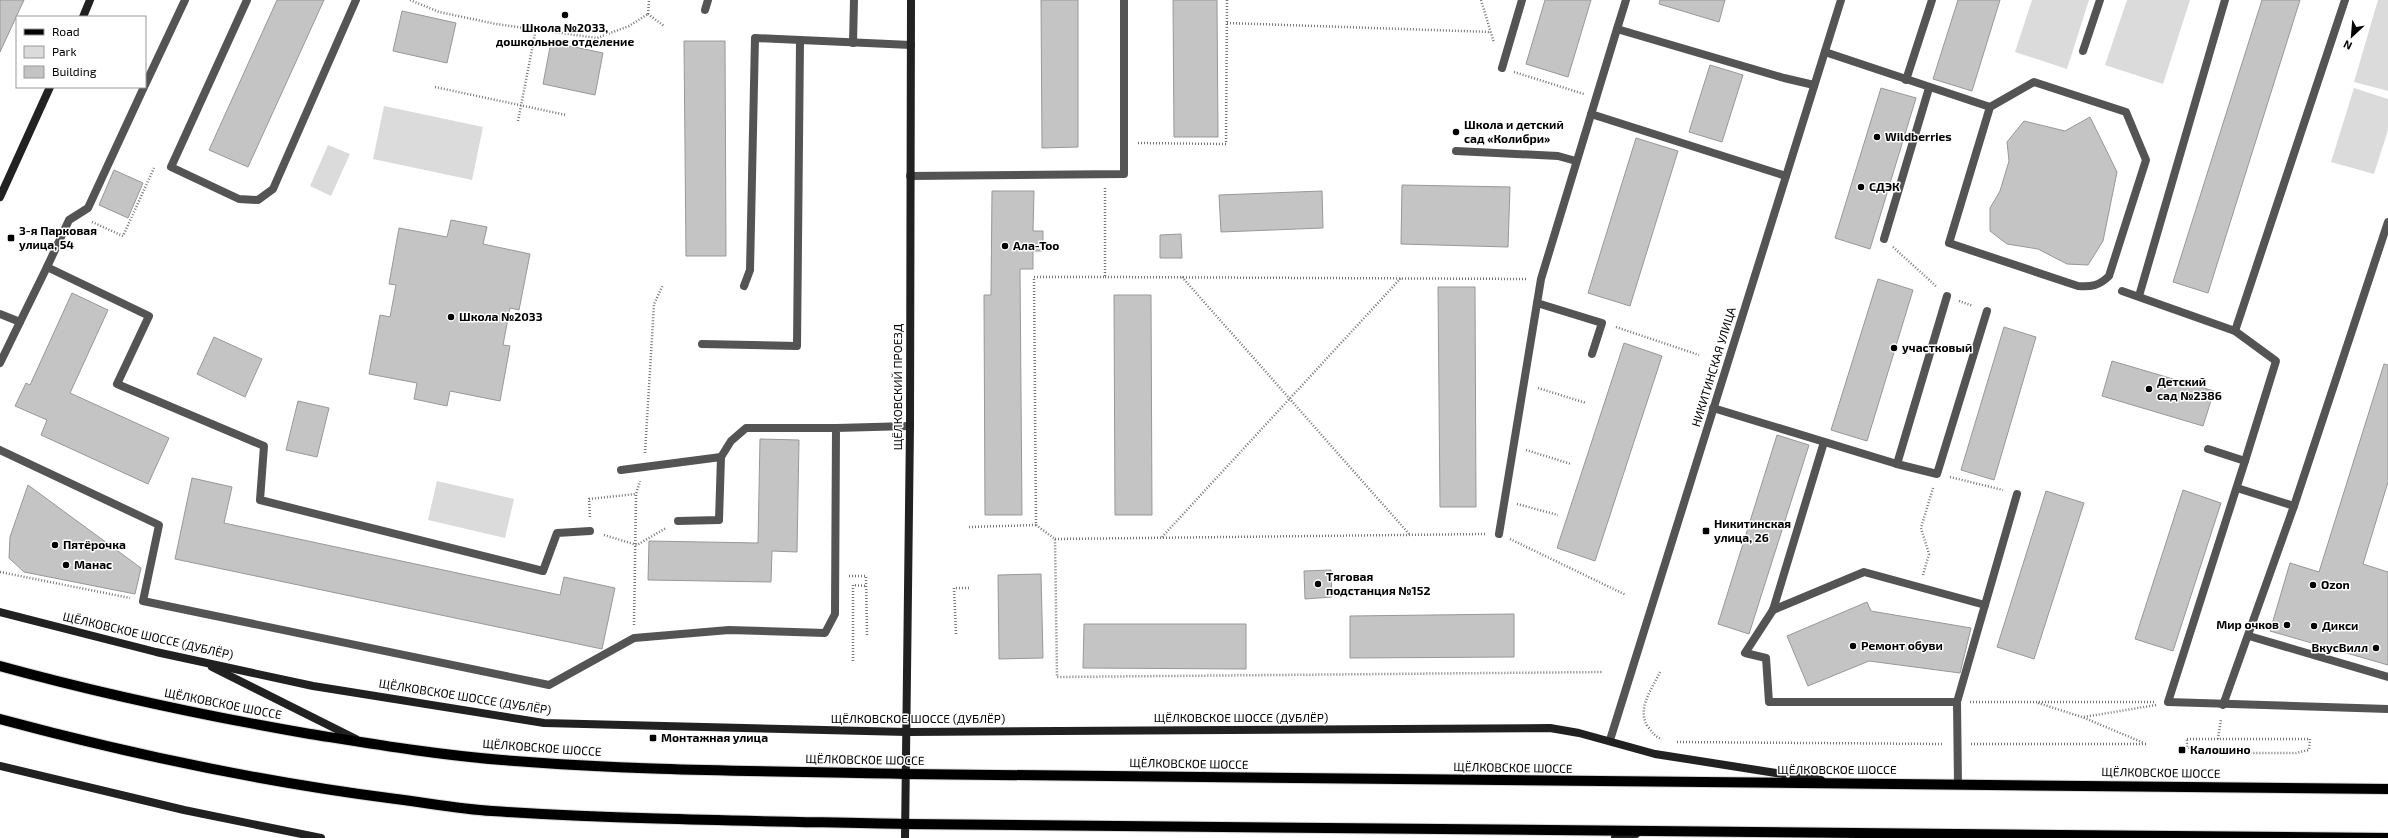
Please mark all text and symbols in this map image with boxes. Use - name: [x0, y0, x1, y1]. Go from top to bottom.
- marker: Школа №2033, дошкольное отделение: [560, 10, 570, 20]
- legend: [16, 16, 146, 88]
- north arrow: [2332, 16, 2372, 56]
- place label: Школа №2033, дошкольное отделение: [496, 20, 634, 48]
- text: Road: [52, 24, 80, 38]
- text: N: [2341, 38, 2354, 53]
- text: Park: [52, 44, 77, 58]
- text: Building: [52, 64, 97, 78]
- place label: Школа и детский сад «Колибри»: [1464, 117, 1564, 145]
- marker: Школа и детский сад «Колибри»: [1451, 127, 1461, 137]
- place label: Wildberries: [1885, 129, 1952, 143]
- marker: Wildberries: [1872, 132, 1882, 142]
- place label: СДЭК: [1869, 179, 1900, 193]
- marker: СДЭК: [1856, 182, 1866, 192]
- place label: 3-я Парковая улица, 54: [19, 223, 97, 251]
- marker: 3-я Парковая улица, 54: [6, 233, 16, 243]
- place label: Ала-Тоо: [1013, 238, 1059, 252]
- marker: Ала-Тоо: [1000, 241, 1010, 251]
- street label: НИКИТИНСКАЯ УЛИЦА: [1688, 305, 1738, 428]
- place label: Школа №2033: [459, 309, 543, 323]
- marker: Школа №2033: [446, 312, 456, 322]
- street label: ЩЁЛКОВСКИЙ ПРОЕЗД: [890, 324, 904, 450]
- place label: участковый: [1902, 340, 1972, 354]
- marker: участковый: [1889, 343, 1899, 353]
- place label: Детский сад №2386: [2157, 374, 2222, 402]
- marker: Детский сад №2386: [2144, 384, 2154, 394]
- place label: Никитинская улица, 26: [1714, 516, 1791, 544]
- marker: Никитинская улица, 26: [1701, 526, 1711, 536]
- place label: Пятёрочка: [63, 537, 126, 551]
- marker: Пятёрочка: [50, 540, 60, 550]
- place label: Манас: [74, 557, 112, 571]
- marker: Манас: [61, 560, 71, 570]
- place label: Тяговая подстанция №152: [1326, 569, 1430, 597]
- place label: Ozon: [2321, 577, 2350, 591]
- marker: Тяговая подстанция №152: [1313, 579, 1323, 589]
- marker: Ozon: [2308, 580, 2318, 590]
- street label: ЩЁЛКОВСКОЕ ШОССЕ (ДУБЛЁР): [62, 609, 235, 661]
- place label: Мир очков: [2216, 617, 2279, 631]
- place label: Дикси: [2322, 618, 2358, 632]
- marker: Мир очков: [2282, 620, 2292, 630]
- marker: Дикси: [2309, 621, 2319, 631]
- place label: Ремонт обуви: [1861, 638, 1943, 652]
- place label: ВкусВилл: [2311, 640, 2368, 654]
- marker: Ремонт обуви: [1848, 641, 1858, 651]
- marker: ВкусВилл: [2371, 643, 2381, 653]
- street label: ЩЁЛКОВСКОЕ ШОССЕ (ДУБЛЁР): [378, 675, 552, 717]
- street label: ЩЁЛКОВСКОЕ ШОССЕ: [163, 685, 283, 721]
- street label: ЩЁЛКОВСКОЕ ШОССЕ (ДУБЛЁР): [1154, 710, 1328, 724]
- street label: ЩЁЛКОВСКОЕ ШОССЕ (ДУБЛЁР): [831, 711, 1005, 725]
- place label: Монтажная улица: [661, 730, 768, 744]
- marker: Монтажная улица: [648, 733, 658, 743]
- street label: ЩЁЛКОВСКОЕ ШОССЕ: [482, 736, 602, 758]
- place label: Калошино: [2190, 742, 2251, 756]
- marker: Калошино: [2177, 745, 2187, 755]
- street label: ЩЁЛКОВСКОЕ ШОССЕ: [805, 751, 925, 767]
- street label: ЩЁЛКОВСКОЕ ШОССЕ: [1129, 755, 1249, 771]
- street label: ЩЁЛКОВСКОЕ ШОССЕ: [1453, 759, 1573, 775]
- street label: ЩЁЛКОВСКОЕ ШОССЕ: [1777, 762, 1897, 776]
- street label: ЩЁЛКОВСКОЕ ШОССЕ: [2101, 764, 2221, 780]

